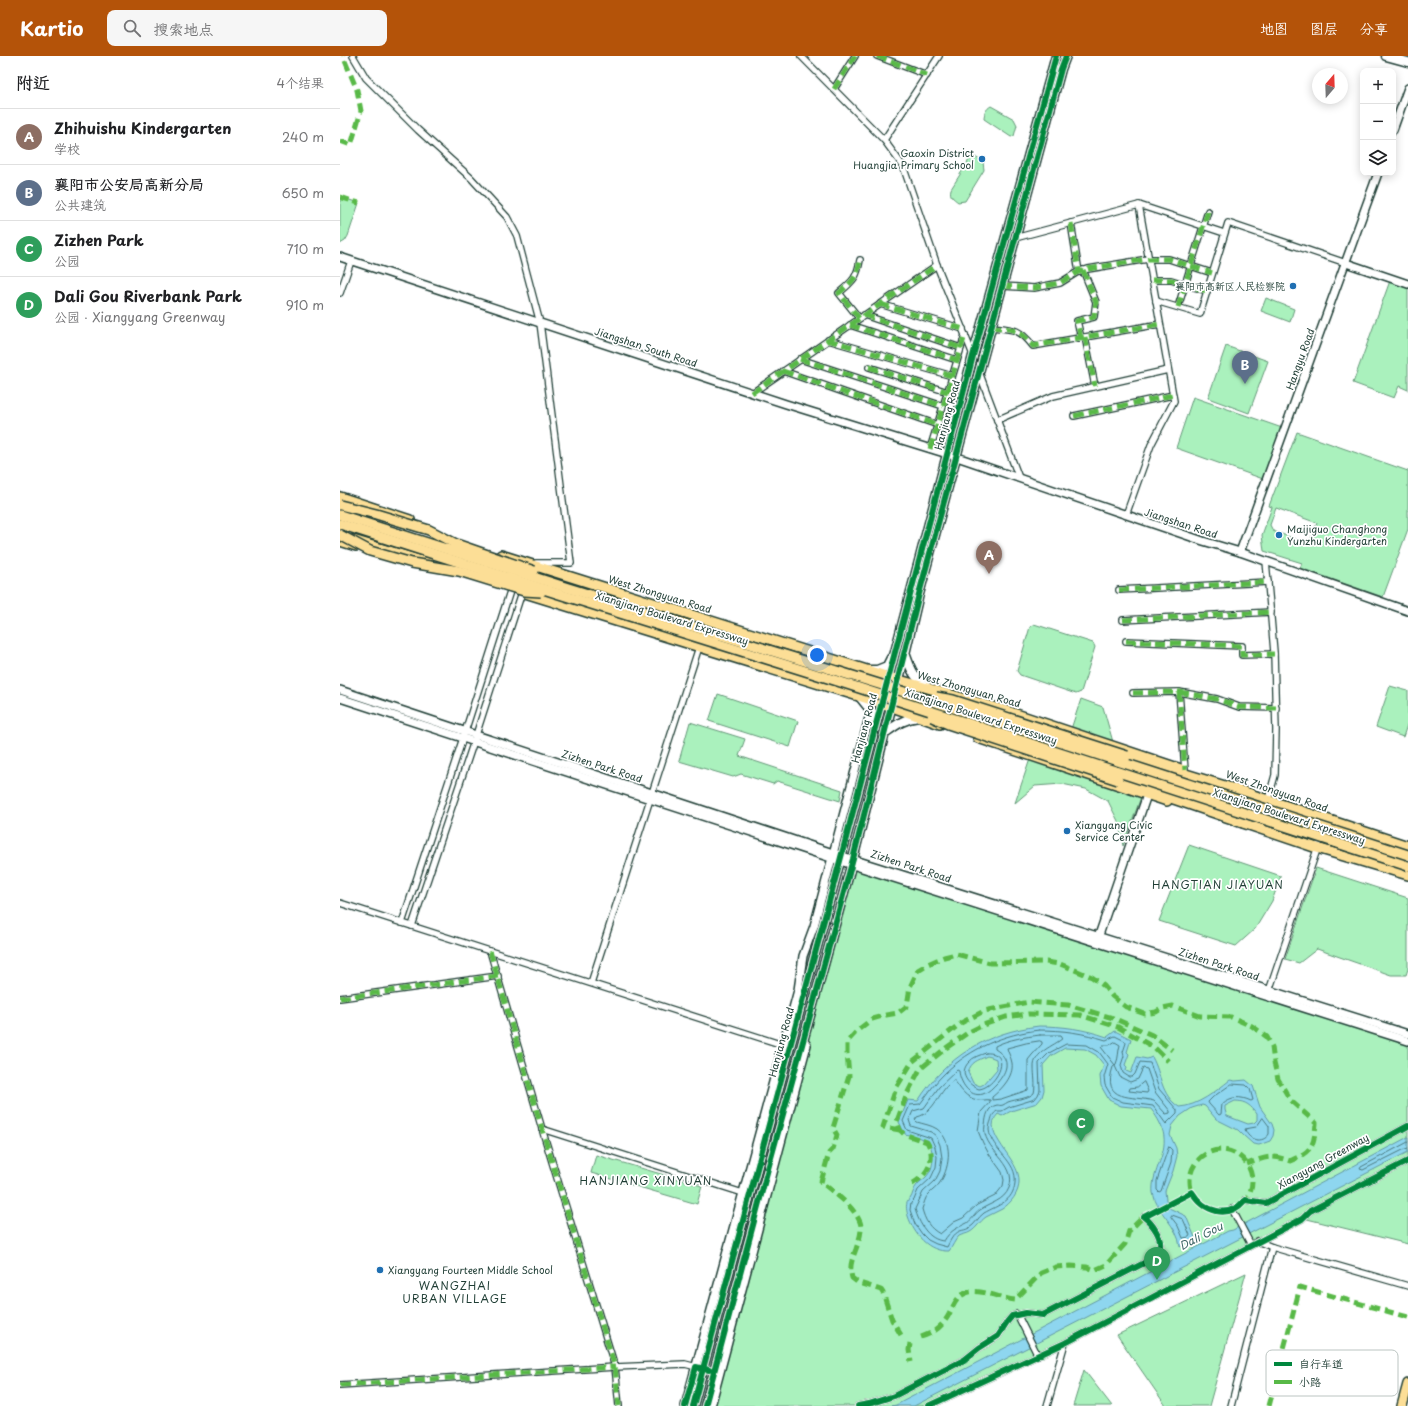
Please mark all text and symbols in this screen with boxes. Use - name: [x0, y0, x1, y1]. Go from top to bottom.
- search box: [107, 10, 387, 46]
- text: Kartio: [20, 14, 83, 42]
- icon: search: [121, 17, 143, 39]
- text: 搜索地点: [153, 17, 213, 40]
- text: 地图: [1260, 18, 1288, 39]
- text: 图层: [1310, 18, 1338, 39]
- text: 分享: [1360, 18, 1388, 39]
- north arrow: [1312, 68, 1348, 104]
- map controls: [1360, 68, 1396, 176]
- button: +: [1360, 68, 1396, 104]
- text: 附近: [16, 69, 50, 95]
- text: 4个结果: [276, 73, 324, 92]
- button: −: [1360, 104, 1396, 140]
- text: Zhihuishu Kindergarten: [54, 116, 231, 139]
- text: A: [24, 127, 34, 146]
- text: 240 m: [282, 127, 324, 146]
- text: 学校: [54, 139, 80, 158]
- button: layers: [1360, 140, 1396, 176]
- place label: Gaoxin District Huangjia Primary School: [853, 145, 974, 172]
- marker: Gaoxin District Huangjia Primary School: [977, 154, 987, 164]
- text: 襄阳市公安局高新分局: [54, 172, 204, 195]
- text: B: [25, 183, 33, 202]
- text: 650 m: [282, 183, 324, 202]
- text: 公共建筑: [54, 195, 106, 214]
- text: Zizhen Park: [54, 228, 144, 251]
- text: C: [24, 239, 34, 258]
- text: 710 m: [287, 239, 324, 258]
- text: 公园: [54, 251, 80, 270]
- place label: 襄阳市高新区人民检察院: [1175, 278, 1285, 293]
- marker: 襄阳市高新区人民检察院: [1288, 281, 1298, 291]
- text: Dali Gou Riverbank Park: [54, 284, 242, 307]
- text: D: [24, 295, 34, 314]
- text: 910 m: [286, 295, 324, 314]
- text: 公园 · Xiangyang Greenway: [54, 307, 225, 326]
- street label: Jiangshan South Road: [593, 323, 700, 370]
- street label: Hangyu Road: [1281, 326, 1318, 392]
- pin: B: [1232, 351, 1258, 384]
- street label: Hanjiang Road: [930, 378, 963, 452]
- street label: Jiangshan Road: [1143, 504, 1220, 541]
- place label: Maijiguo Changhong Yunzhu Kindergarten: [1287, 521, 1387, 548]
- marker: Maijiguo Changhong Yunzhu Kindergarten: [1274, 530, 1284, 540]
- pin: A: [976, 541, 1002, 574]
- street label: West Zhongyuan Road: [607, 571, 714, 616]
- street label: Xiangjiang Boulevard Expressway: [594, 587, 750, 649]
- your location: [807, 645, 827, 665]
- street label: West Zhongyuan Road: [916, 667, 1023, 711]
- street label: Xiangjiang Boulevard Expressway: [903, 684, 1059, 748]
- street label: Hanjiang Road: [847, 691, 880, 765]
- street label: Zizhen Park Road: [560, 745, 645, 786]
- street label: West Zhongyuan Road: [1224, 766, 1330, 815]
- street label: Xiangjiang Boulevard Expressway: [1211, 784, 1367, 848]
- place label: Xiangyang Civic Service Center: [1075, 817, 1153, 844]
- marker: Xiangyang Civic Service Center: [1062, 826, 1072, 836]
- street label: Zizhen Park Road: [869, 845, 954, 886]
- district label: HANGTIAN JIAYUAN: [1152, 876, 1284, 893]
- street label: Zizhen Park Road: [1177, 943, 1262, 984]
- street label: Hanjiang Road: [764, 1005, 797, 1079]
- pin: C: [1068, 1109, 1094, 1142]
- street label: Xiangyang Greenway: [1274, 1129, 1372, 1193]
- district label: HANJIANG XINYUAN: [580, 1172, 712, 1189]
- water label: Dali Gou: [1176, 1217, 1227, 1254]
- pin: D: [1144, 1247, 1170, 1280]
- place label: Xiangyang Fourteen Middle School: [388, 1262, 553, 1277]
- marker: Xiangyang Fourteen Middle School: [375, 1265, 385, 1275]
- district label: WANGZHAI URBAN VILLAGE: [402, 1277, 508, 1307]
- legend: [1266, 1350, 1398, 1396]
- text: 自行车道: [1299, 1355, 1343, 1372]
- text: 小路: [1299, 1373, 1321, 1390]

